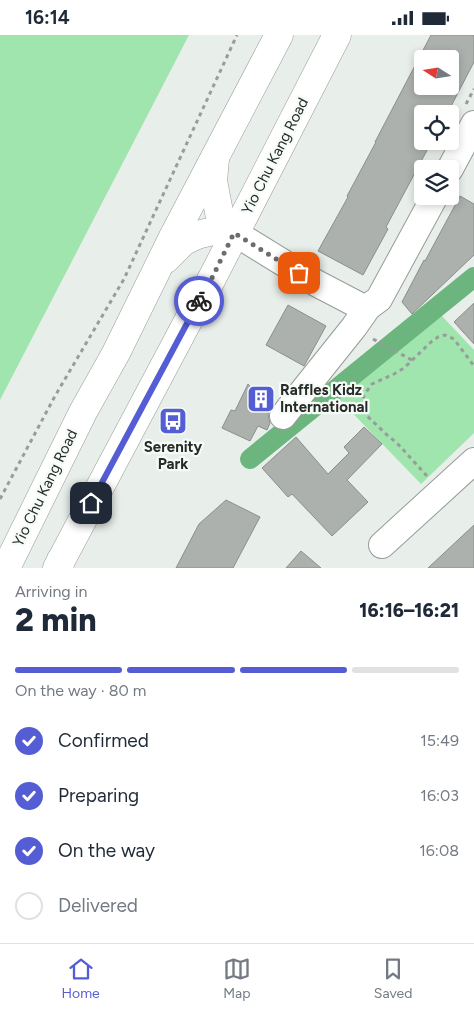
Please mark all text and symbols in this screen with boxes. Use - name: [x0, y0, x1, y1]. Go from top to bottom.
- text: 16:14: [25, 6, 70, 29]
- north arrow: [414, 50, 459, 95]
- map controls: [414, 50, 459, 205]
- street label: Yio Chu Kang Road: [238, 95, 312, 217]
- button: locate: [414, 105, 459, 150]
- button: layers: [414, 160, 459, 205]
- pin: [278, 252, 320, 294]
- icon: bag: [285, 259, 313, 287]
- courier: [174, 276, 224, 326]
- icon: bike: [185, 287, 213, 315]
- place label: Raffles Kidz International: [280, 381, 368, 416]
- building icon: Raffles Kidz International: [246, 384, 276, 414]
- bus stop icon: Serenity Park: [158, 406, 188, 436]
- street label: Yio Chu Kang Road: [9, 426, 81, 550]
- place label: Serenity Park: [144, 438, 203, 473]
- pin: [70, 482, 112, 524]
- icon: home: [77, 489, 105, 517]
- text: Arriving in: [15, 582, 87, 601]
- text: 16:16–16:21: [359, 599, 459, 622]
- text: 2 min: [15, 601, 97, 639]
- text: On the way · 80 m: [15, 681, 146, 700]
- icon: check: [15, 727, 43, 755]
- text: Confirmed: [58, 729, 149, 752]
- text: 15:49: [420, 731, 459, 750]
- icon: check: [15, 782, 43, 810]
- text: Preparing: [58, 784, 139, 807]
- text: 16:03: [420, 786, 459, 805]
- icon: check: [15, 837, 43, 865]
- text: On the way: [58, 839, 155, 862]
- text: 16:08: [419, 841, 459, 860]
- text: Delivered: [58, 894, 138, 917]
- tab: Home: [62, 955, 100, 1002]
- tab: Map: [223, 955, 251, 1002]
- tab: Saved: [374, 955, 412, 1002]

